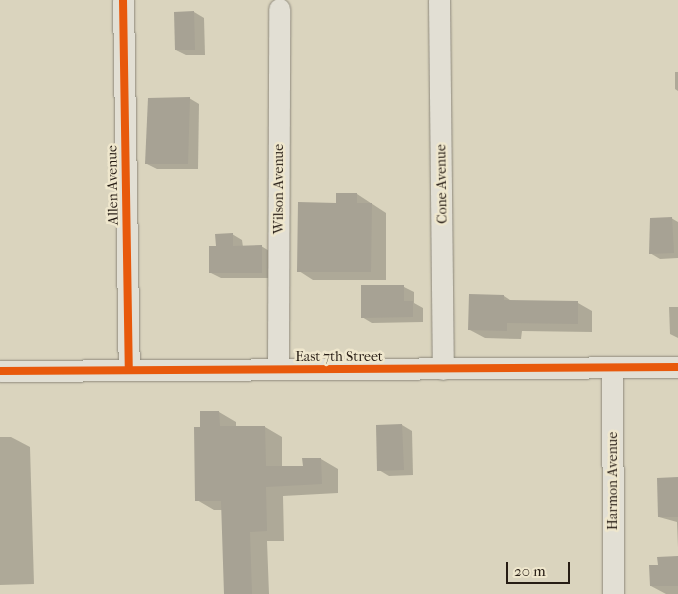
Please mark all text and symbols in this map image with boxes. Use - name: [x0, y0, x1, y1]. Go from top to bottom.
- street label: Wilson Avenue: [271, 144, 287, 234]
- street label: Cone Avenue: [433, 144, 451, 224]
- street label: Allen Avenue: [104, 145, 122, 225]
- street label: East 7th Street: [295, 349, 383, 365]
- street label: Harmon Avenue: [605, 432, 621, 530]
- scale bar: [508, 552, 572, 584]
- text: 20 m: [514, 562, 546, 580]

